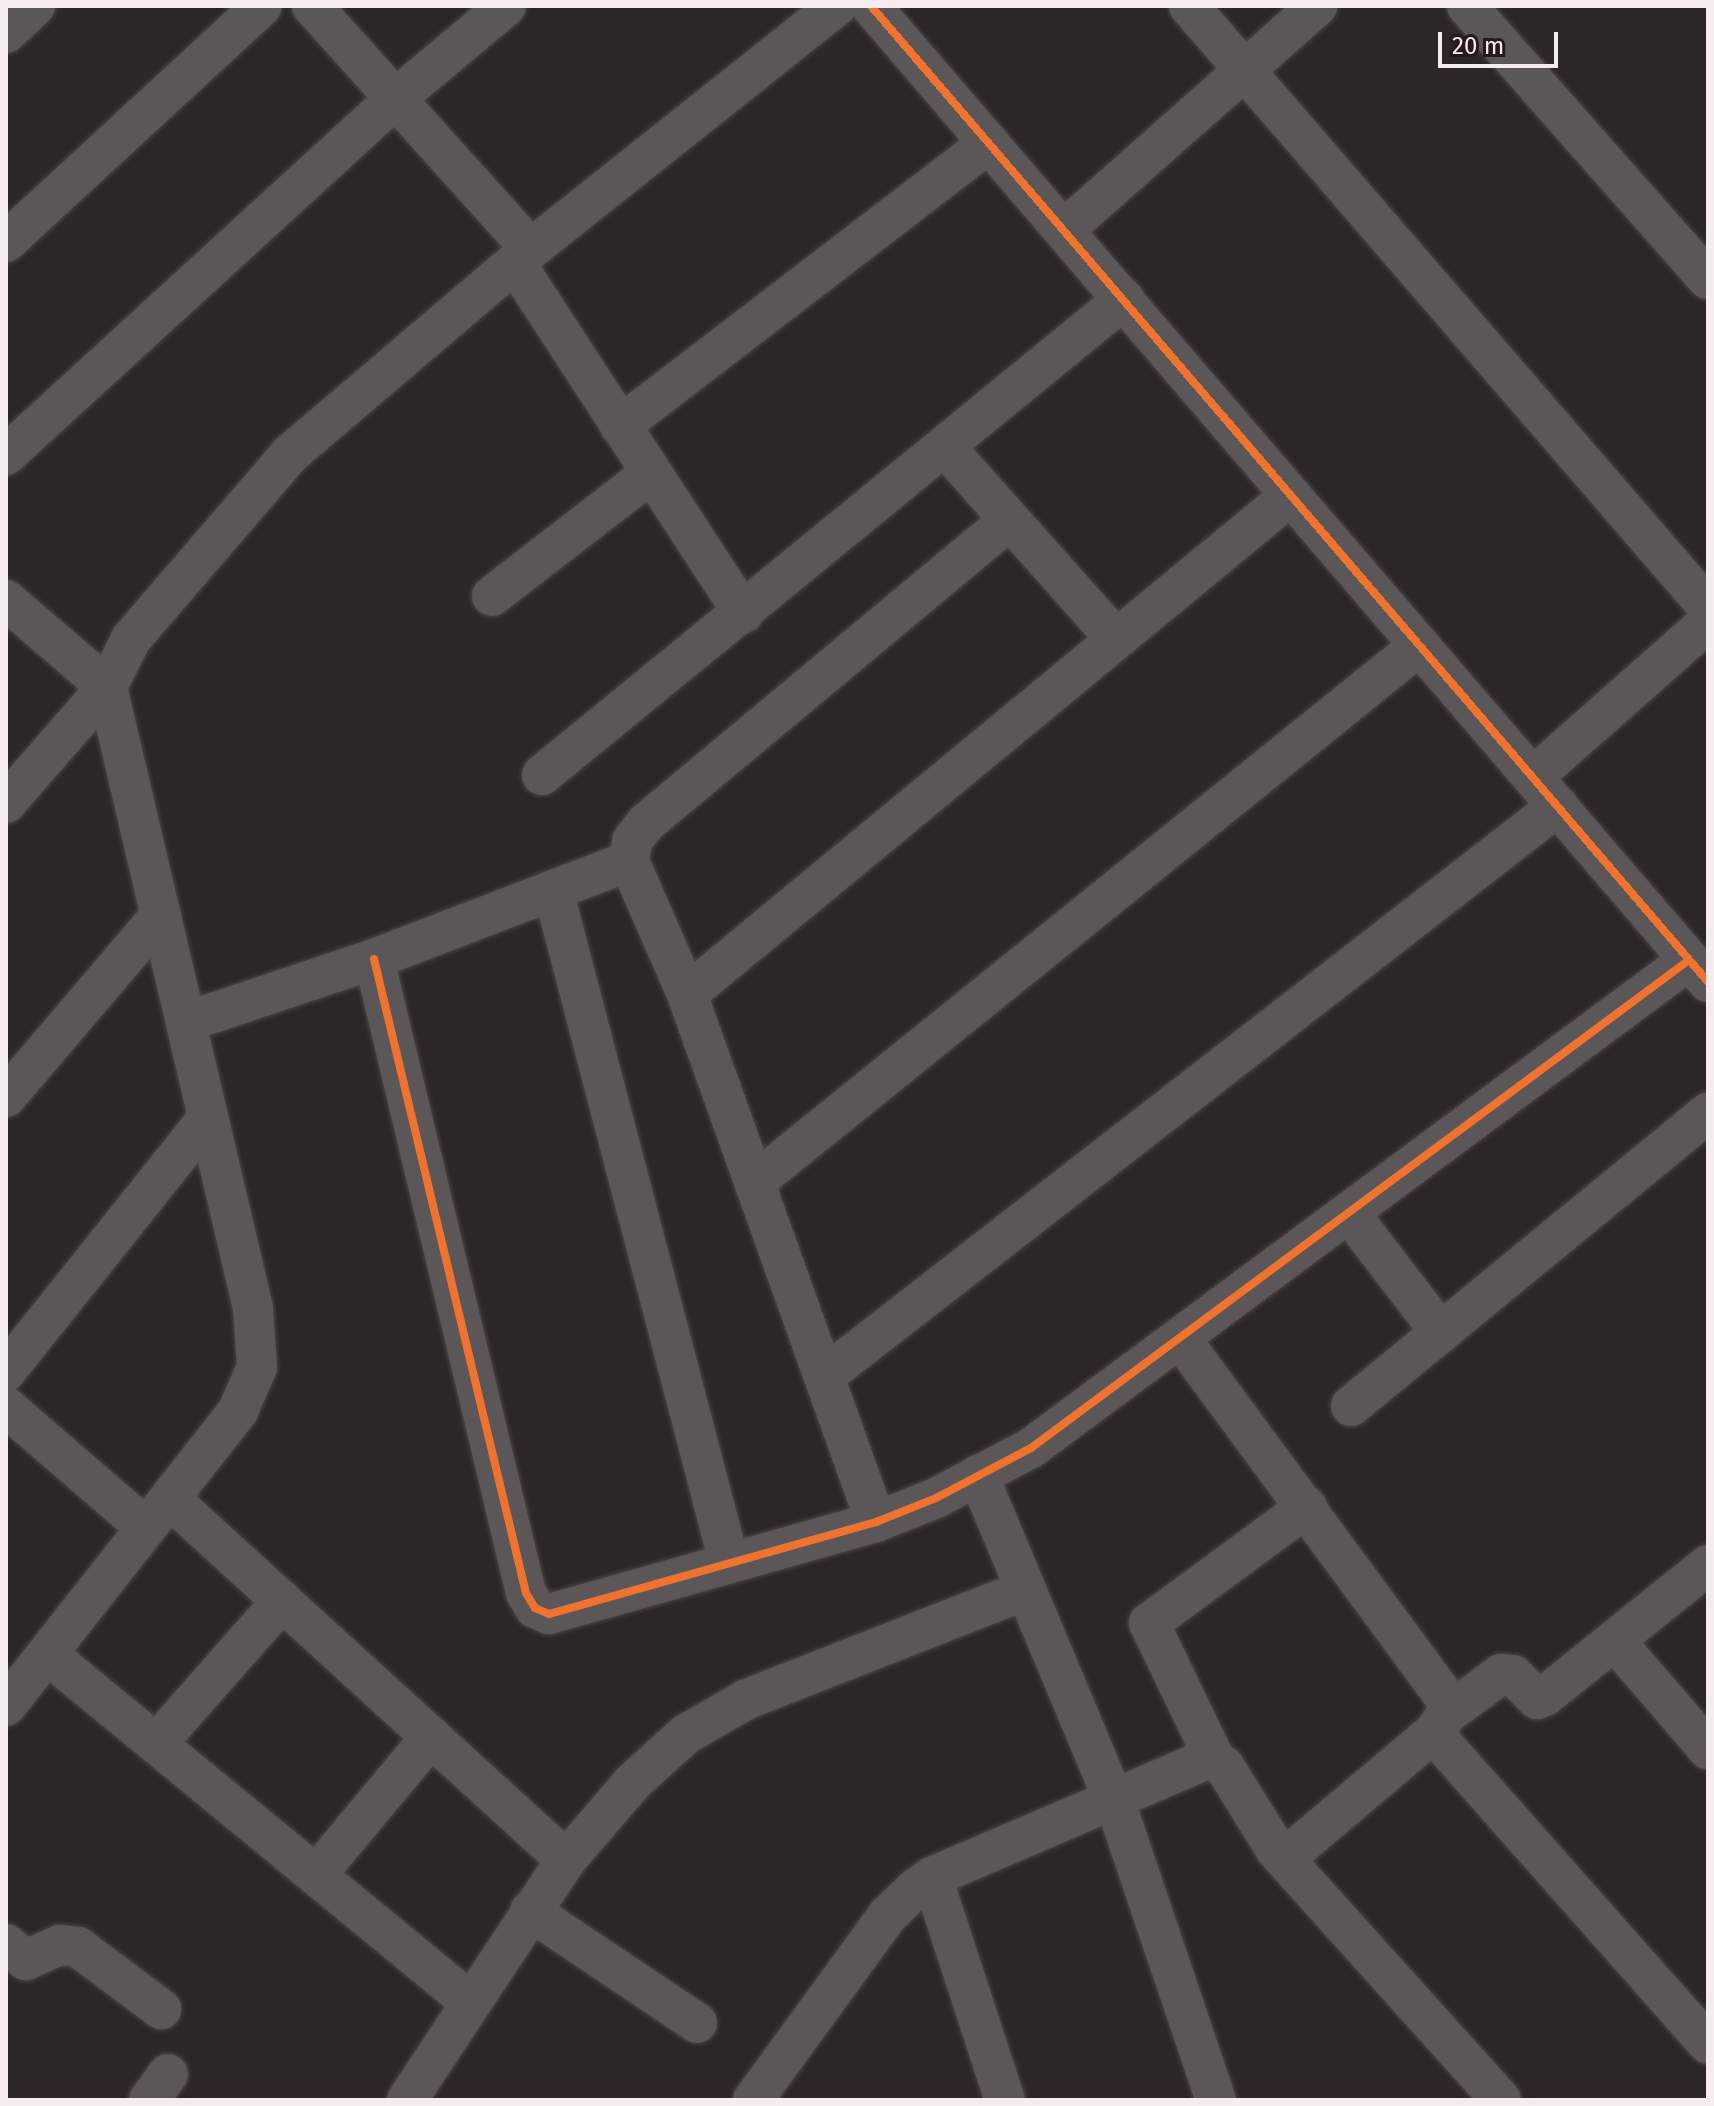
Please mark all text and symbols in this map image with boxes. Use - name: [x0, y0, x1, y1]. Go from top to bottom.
- scale bar: [1442, 16, 1562, 66]
- text: 20 m: [1452, 32, 1504, 60]

